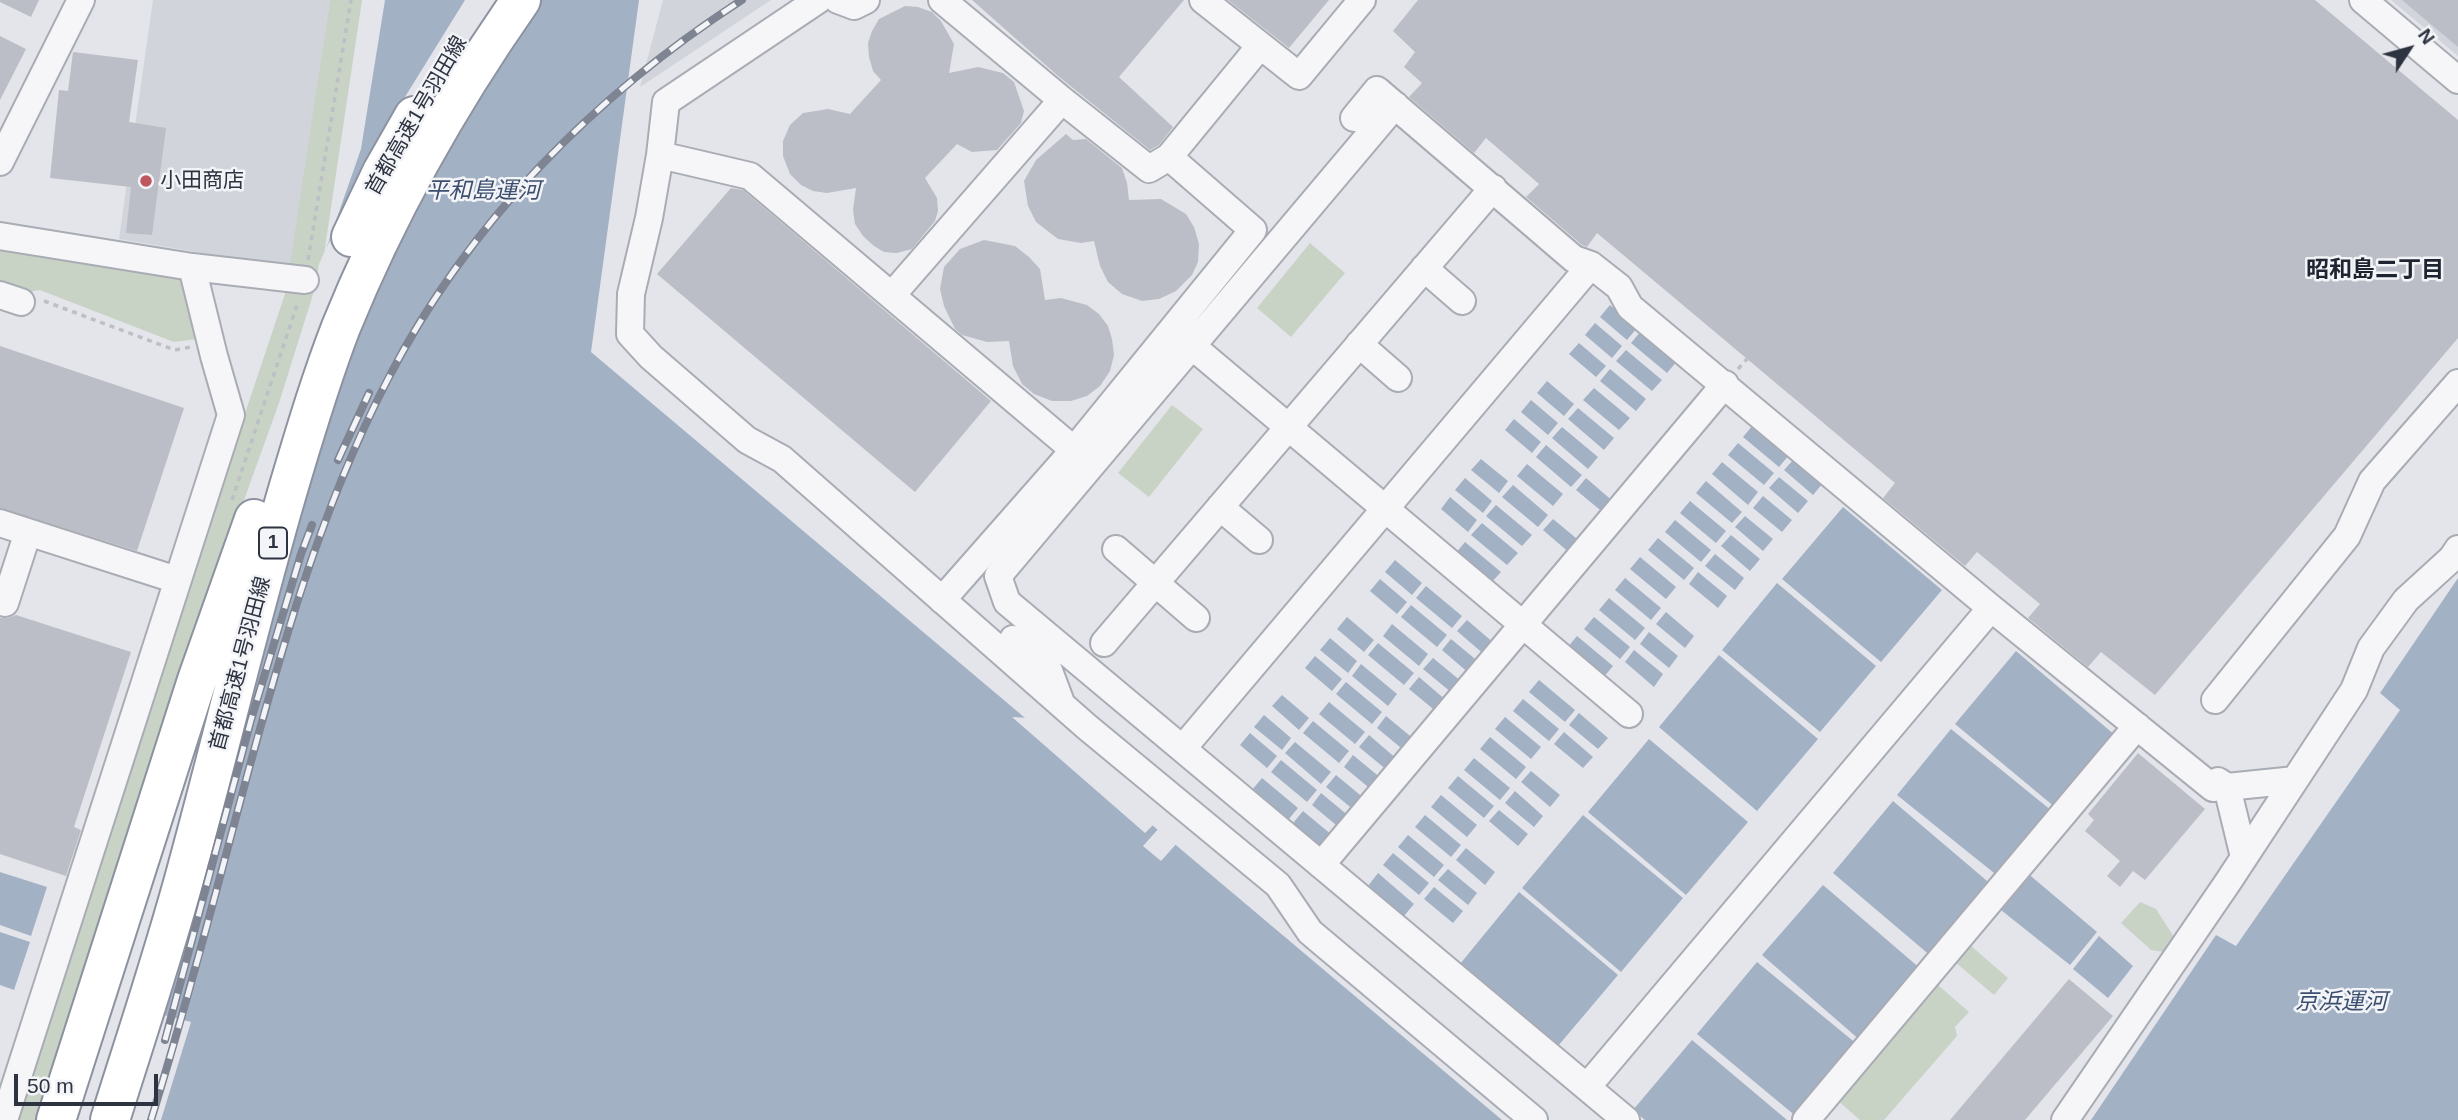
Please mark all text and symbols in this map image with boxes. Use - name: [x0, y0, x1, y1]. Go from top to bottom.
- north arrow: [2374, 14, 2444, 84]
- text: N: [2414, 25, 2439, 48]
- street label: 首都高速1号羽田線: [361, 32, 473, 200]
- place label: 小田商店: [160, 168, 244, 194]
- marker: 小田商店: [138, 173, 154, 189]
- water label: 平和島運河: [426, 178, 540, 206]
- district label: 昭和島二丁目: [2306, 257, 2444, 285]
- road number: 1: [259, 528, 287, 558]
- street label: 首都高速1号羽田線: [206, 574, 276, 754]
- water label: 京浜運河: [2295, 989, 2387, 1017]
- scale bar: [18, 1060, 161, 1104]
- text: 50 m: [27, 1074, 74, 1097]

